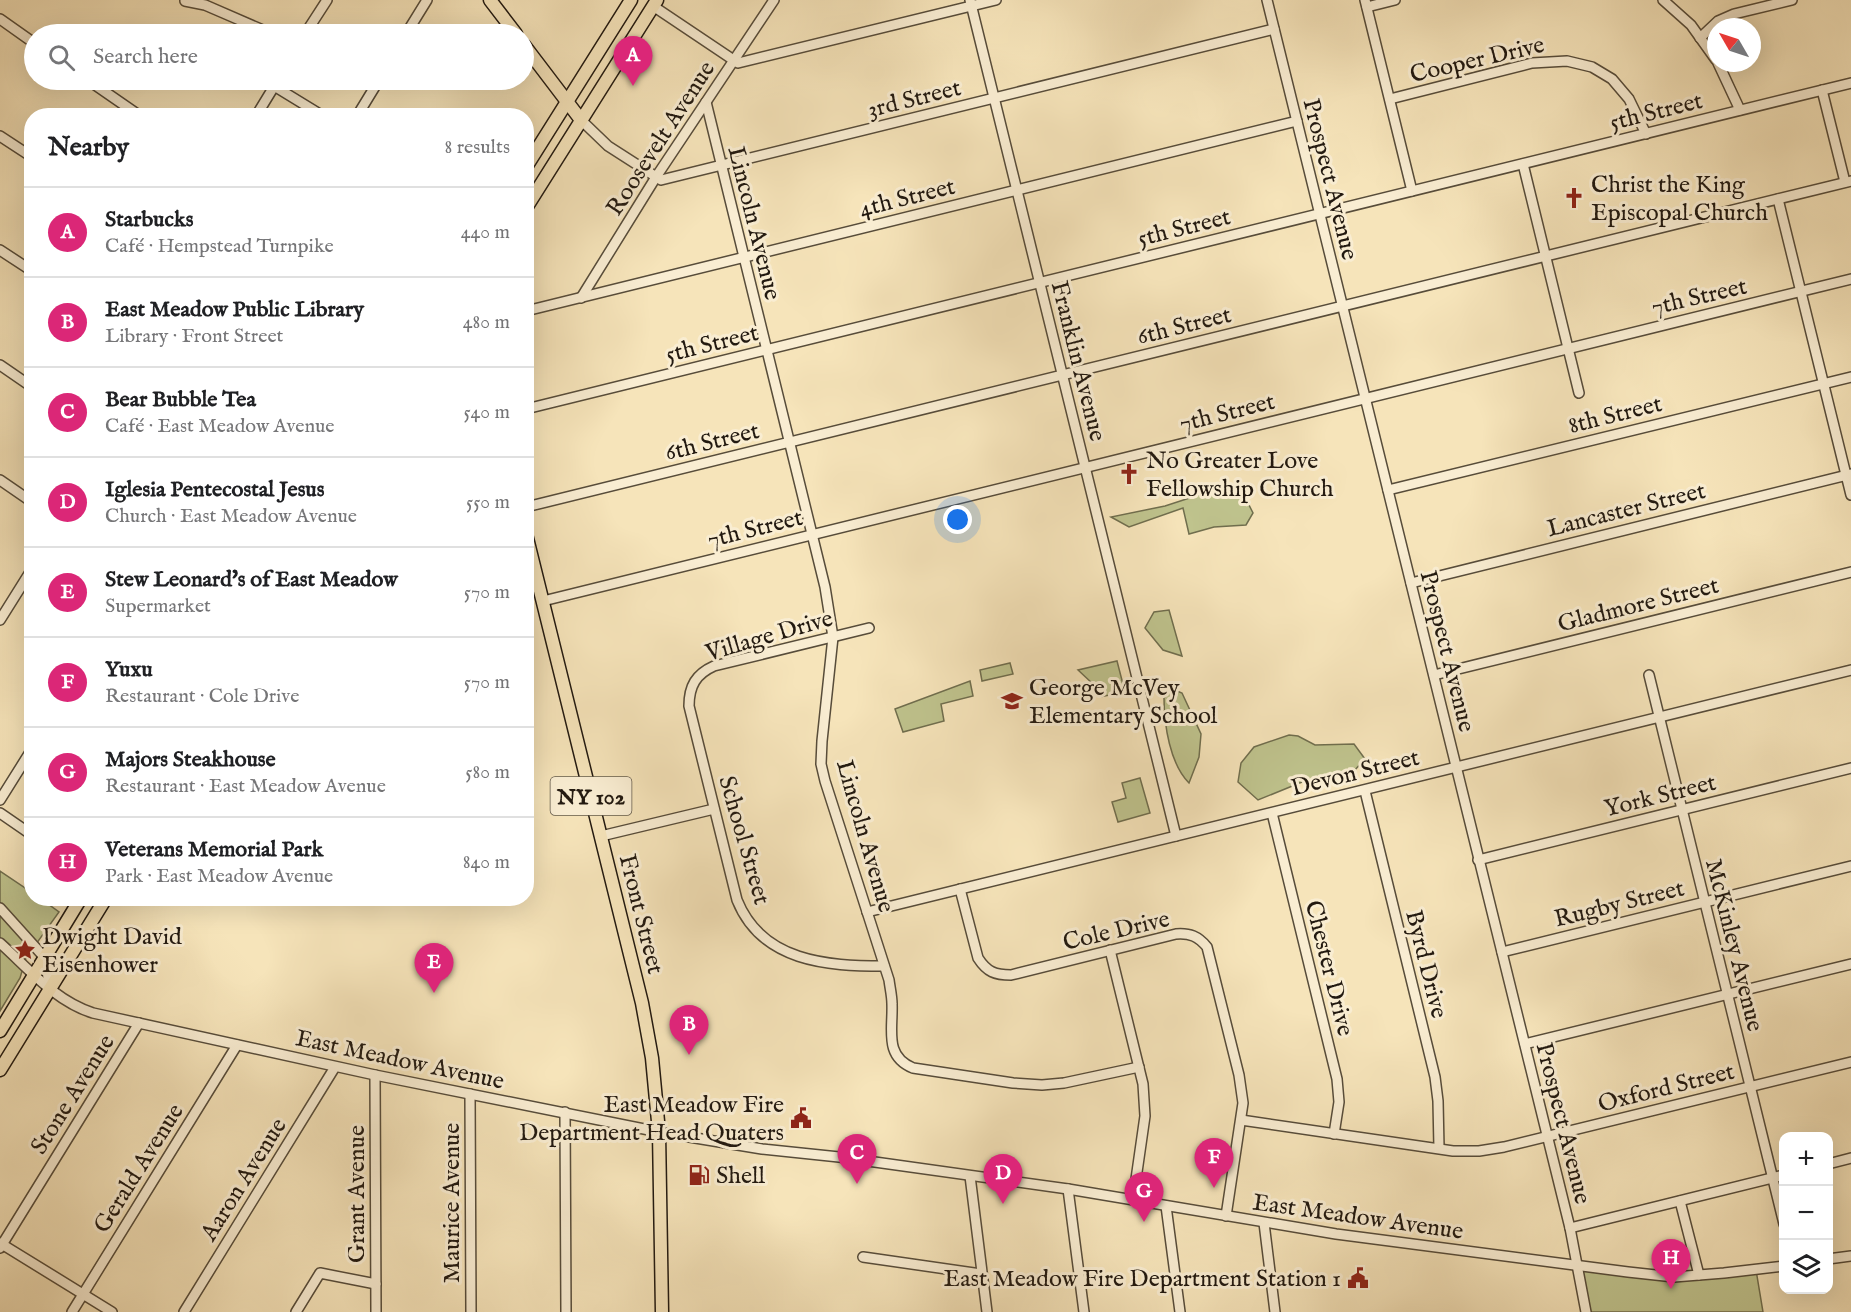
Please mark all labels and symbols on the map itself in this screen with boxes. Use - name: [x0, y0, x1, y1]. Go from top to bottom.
- north arrow: [1707, 18, 1761, 72]
- street label: Cooper Drive: [1407, 30, 1548, 91]
- pin: A: [614, 36, 652, 86]
- street label: Roosevelt Avenue: [599, 55, 721, 221]
- street label: 3rd Street: [864, 73, 964, 126]
- street label: 5th Street: [1607, 86, 1706, 139]
- street label: Prospect Avenue: [1295, 95, 1365, 263]
- street label: Lincoln Avenue: [719, 143, 788, 303]
- place label: Christ the King Episcopal Church: [1591, 170, 1768, 229]
- street label: 4th Street: [856, 172, 958, 225]
- church icon: Christ the King Episcopal Church: [1562, 186, 1586, 210]
- street label: 5th Street: [1135, 202, 1234, 255]
- street label: 7th Street: [1649, 271, 1750, 323]
- street label: Franklin Avenue: [1043, 278, 1112, 445]
- street label: 6th Street: [1134, 300, 1235, 353]
- street label: 5th Street: [663, 318, 762, 371]
- street label: 7th Street: [1177, 387, 1278, 440]
- street label: 8th Street: [1565, 389, 1665, 442]
- street label: 6th Street: [662, 416, 763, 469]
- place label: No Greater Love Fellowship Church: [1146, 446, 1334, 505]
- church icon: No Greater Love Fellowship Church: [1117, 462, 1141, 486]
- street label: Lancaster Street: [1544, 476, 1709, 545]
- street label: 7th Street: [705, 503, 806, 556]
- your location: [943, 505, 972, 534]
- street label: Prospect Avenue: [1412, 567, 1482, 735]
- street label: Gladmore Street: [1555, 570, 1722, 640]
- street label: Village Drive: [701, 604, 837, 670]
- place label: George McVey Elementary School: [1029, 673, 1218, 732]
- school or university icon: George McVey Elementary School: [1000, 689, 1024, 713]
- street label: Devon Street: [1288, 743, 1423, 804]
- street label: Lincoln Avenue: [828, 757, 901, 916]
- street label: York Street: [1601, 768, 1719, 825]
- street label: School Street: [710, 772, 777, 908]
- road number: NY 102: [550, 777, 632, 815]
- street label: Front Street: [611, 851, 670, 977]
- street label: McKinley Avenue: [1697, 856, 1770, 1035]
- street label: Rugby Street: [1551, 873, 1688, 936]
- street label: Chester Drive: [1297, 897, 1360, 1039]
- street label: Cole Drive: [1060, 904, 1173, 959]
- street label: Byrd Drive: [1397, 907, 1454, 1022]
- place label: Dwight David Eisenhower: [42, 922, 182, 981]
- place icon: Dwight David Eisenhower: [13, 938, 37, 962]
- pin: E: [414, 944, 454, 993]
- pin: B: [670, 1006, 708, 1055]
- street label: East Meadow Avenue: [293, 1023, 507, 1098]
- street label: Stone Avenue: [24, 1029, 122, 1161]
- street label: Prospect Avenue: [1528, 1039, 1598, 1207]
- street label: Oxford Street: [1595, 1057, 1738, 1120]
- place label: East Meadow Fire Department Head Quaters: [519, 1090, 784, 1149]
- street label: Gerald Avenue: [87, 1098, 191, 1239]
- public building icon: East Meadow Fire Department Head Quaters: [789, 1106, 813, 1130]
- street label: Aaron Avenue: [194, 1112, 294, 1248]
- street label: Maurice Avenue: [437, 1123, 468, 1283]
- street label: Grant Avenue: [342, 1125, 373, 1263]
- pin: C: [838, 1134, 876, 1184]
- pin: F: [1194, 1138, 1234, 1188]
- pin: D: [984, 1154, 1022, 1204]
- place label: Shell: [716, 1161, 766, 1192]
- fuel station icon: Shell: [687, 1163, 711, 1187]
- pin: G: [1124, 1172, 1164, 1222]
- street label: East Meadow Avenue: [1250, 1187, 1465, 1248]
- pin: H: [1652, 1240, 1690, 1289]
- place label: East Meadow Fire Department Station 1: [944, 1264, 1341, 1295]
- public building icon: East Meadow Fire Department Station 1: [1346, 1266, 1370, 1290]

